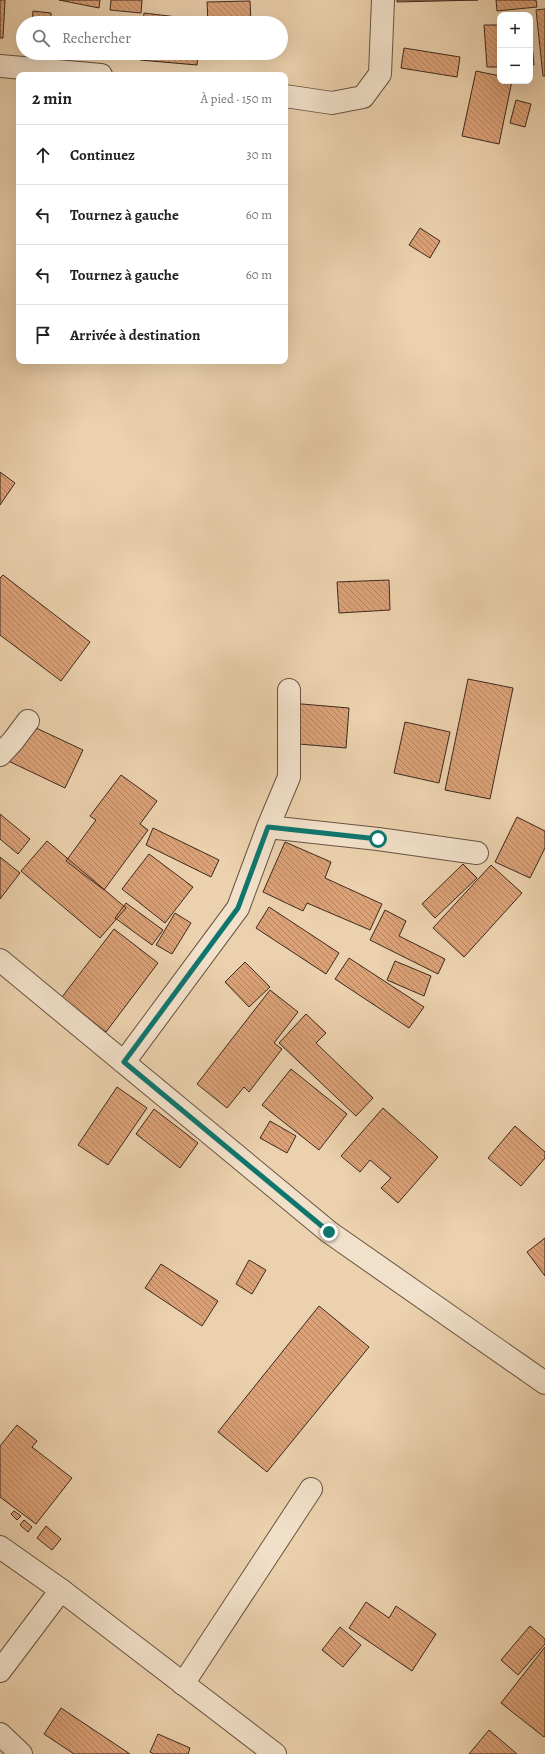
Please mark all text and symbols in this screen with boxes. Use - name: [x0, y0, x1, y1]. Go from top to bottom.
- map controls: [497, 12, 533, 84]
- button: +: [497, 12, 533, 48]
- search box: [16, 16, 288, 60]
- icon: search: [30, 27, 52, 49]
- text: Rechercher: [62, 28, 131, 48]
- button: −: [497, 48, 533, 84]
- text: 2 min: [32, 87, 72, 110]
- text: À pied · 150 m: [200, 90, 272, 107]
- icon: ahead: [32, 144, 54, 166]
- text: Continuez: [70, 145, 135, 165]
- text: 30 m: [246, 146, 272, 163]
- icon: left: [32, 204, 54, 226]
- text: Tournez à gauche: [70, 205, 179, 225]
- text: 60 m: [246, 206, 272, 223]
- icon: left: [32, 264, 54, 286]
- text: Tournez à gauche: [70, 265, 179, 285]
- text: 60 m: [246, 266, 272, 283]
- icon: arrive: [32, 324, 54, 346]
- text: Arrivée à destination: [70, 325, 201, 345]
- route start: [369, 830, 387, 848]
- route end: [320, 1223, 338, 1241]

